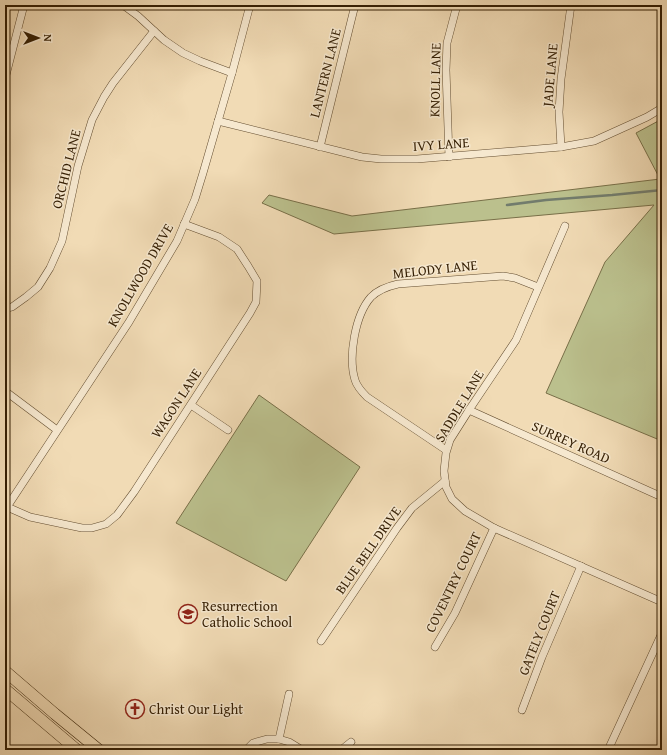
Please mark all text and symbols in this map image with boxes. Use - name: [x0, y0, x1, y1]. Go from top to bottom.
- north arrow: [18, 18, 58, 58]
- street label: LANTERN LANE: [304, 26, 346, 120]
- text: N: [40, 34, 56, 42]
- street label: KNOLL LANE: [424, 43, 446, 117]
- street label: JADE LANE: [537, 43, 563, 109]
- street label: ORCHID LANE: [47, 127, 85, 211]
- street label: IVY LANE: [412, 132, 470, 156]
- street label: KNOLLWOOD DRIVE: [102, 220, 178, 330]
- street label: MELODY LANE: [392, 255, 478, 283]
- street label: WAGON LANE: [146, 364, 206, 442]
- street label: SADDLE LANE: [430, 366, 488, 446]
- street label: SURREY ROAD: [529, 416, 613, 468]
- street label: BLUE BELL DRIVE: [330, 502, 406, 598]
- street label: COVENTRY COURT: [420, 528, 486, 636]
- street label: GATELY COURT: [513, 588, 565, 678]
- place label: Resurrection Catholic School: [202, 596, 292, 632]
- school or university icon: Resurrection Catholic School: [177, 603, 199, 625]
- church icon: Christ Our Light: [124, 698, 146, 720]
- place label: Christ Our Light: [149, 699, 243, 719]

